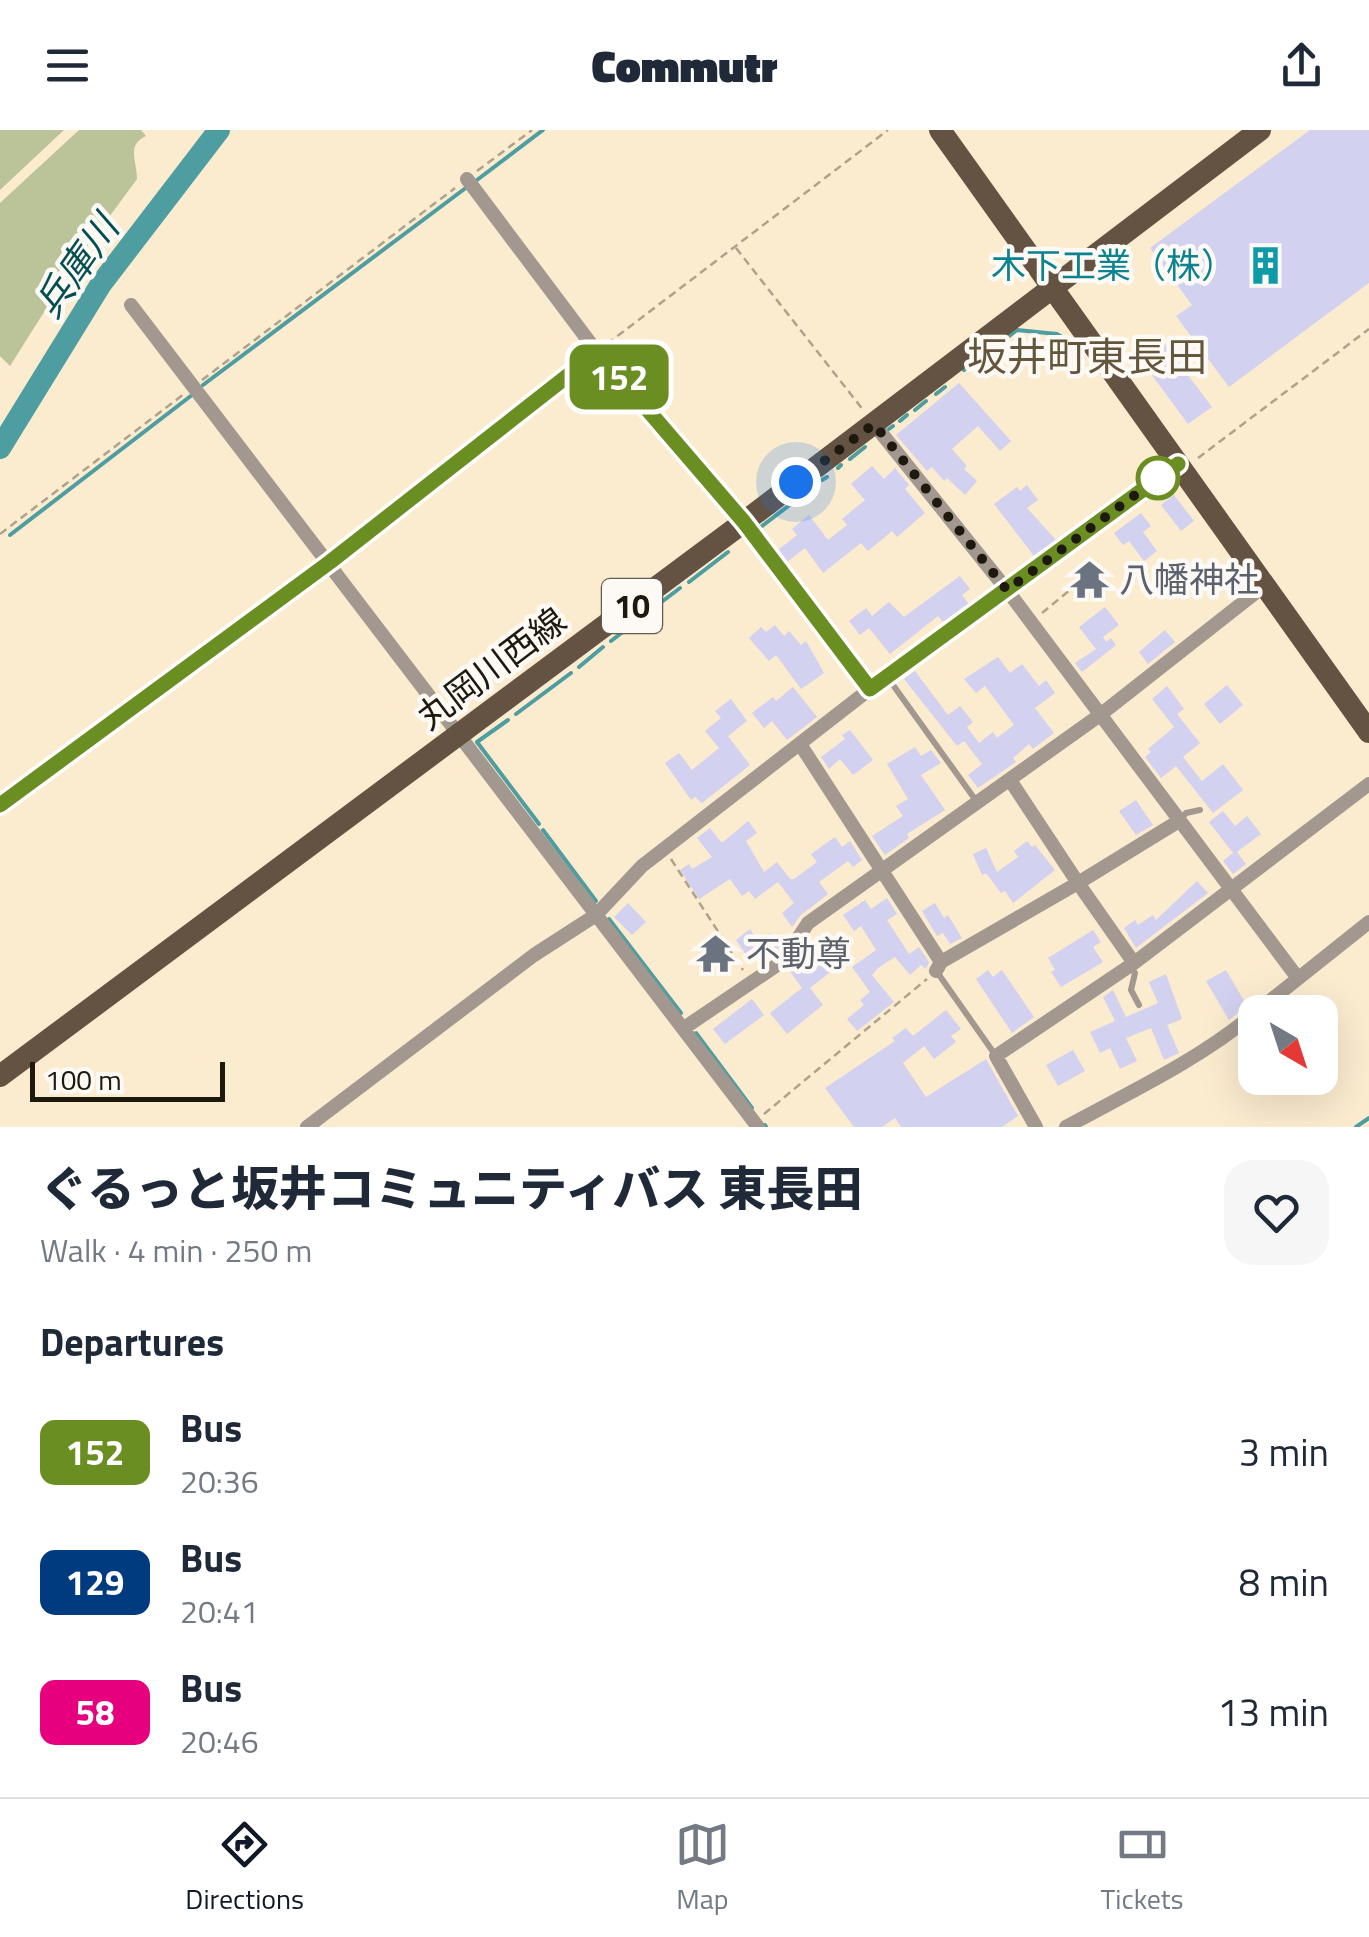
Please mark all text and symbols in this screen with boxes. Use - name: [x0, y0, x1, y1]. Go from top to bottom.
- text: Commutr: [591, 31, 778, 99]
- icon: menu: [40, 38, 95, 93]
- icon: share: [1274, 38, 1329, 93]
- water label: 兵庫川: [20, 199, 135, 329]
- place label: 木下工業（株）: [991, 238, 1236, 292]
- building icon: 木下工業（株）: [1245, 244, 1287, 286]
- district label: 坂井町東長田: [967, 326, 1207, 387]
- line badge: 152: [562, 344, 676, 410]
- text: 152: [590, 350, 648, 404]
- your location: [771, 457, 821, 507]
- unlabelled marker: [1137, 457, 1179, 499]
- place label: 八幡神社: [1119, 552, 1259, 606]
- temple icon: 八幡神社: [1068, 558, 1110, 600]
- road number: 10: [602, 579, 662, 633]
- street label: 丸岡川西線: [405, 594, 577, 742]
- place label: 不動尊: [746, 926, 851, 980]
- temple icon: 不動尊: [695, 932, 737, 974]
- north arrow: [1238, 995, 1338, 1095]
- map controls: [1238, 995, 1338, 1095]
- scale bar: [30, 1057, 225, 1101]
- text: 100 m: [45, 1058, 122, 1101]
- text: ぐるっと坂井コミュニティバス 東長田: [40, 1152, 862, 1225]
- button: heart: [1224, 1160, 1329, 1265]
- text: Walk · 4 min · 250 m: [40, 1226, 312, 1274]
- text: Departures: [40, 1313, 224, 1371]
- text: Bus: [180, 1399, 242, 1457]
- text: 3 min: [1239, 1423, 1329, 1481]
- text: 152: [66, 1425, 124, 1479]
- text: 20:36: [180, 1457, 259, 1505]
- text: Bus: [180, 1529, 242, 1587]
- text: 8 min: [1239, 1553, 1329, 1611]
- text: 129: [66, 1555, 124, 1609]
- text: 20:41: [180, 1587, 259, 1635]
- text: Bus: [180, 1659, 242, 1717]
- text: 13 min: [1218, 1683, 1329, 1741]
- text: 58: [75, 1685, 115, 1739]
- text: 20:46: [180, 1717, 259, 1765]
- tab: Directions: [185, 1817, 304, 1920]
- tab: Map: [675, 1817, 730, 1920]
- tab: Tickets: [1101, 1817, 1184, 1920]

